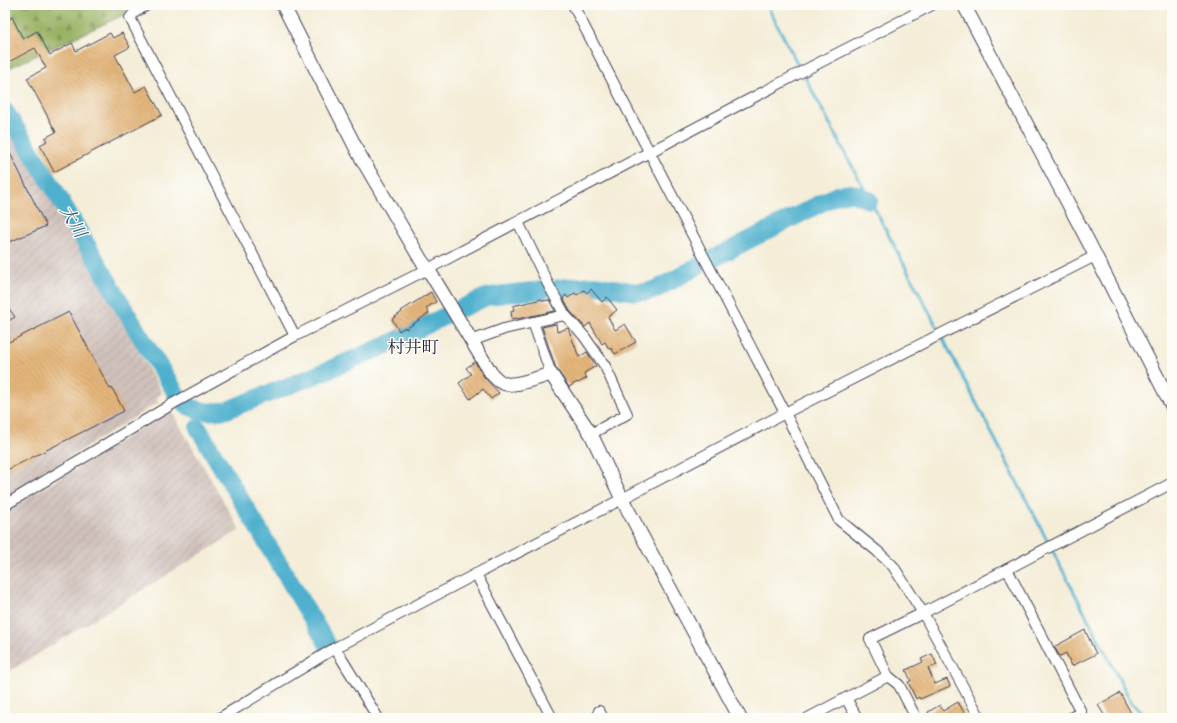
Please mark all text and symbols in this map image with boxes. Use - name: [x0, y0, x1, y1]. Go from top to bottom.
- water label: 大川: [54, 202, 91, 244]
- district label: 村井町: [388, 338, 439, 359]

